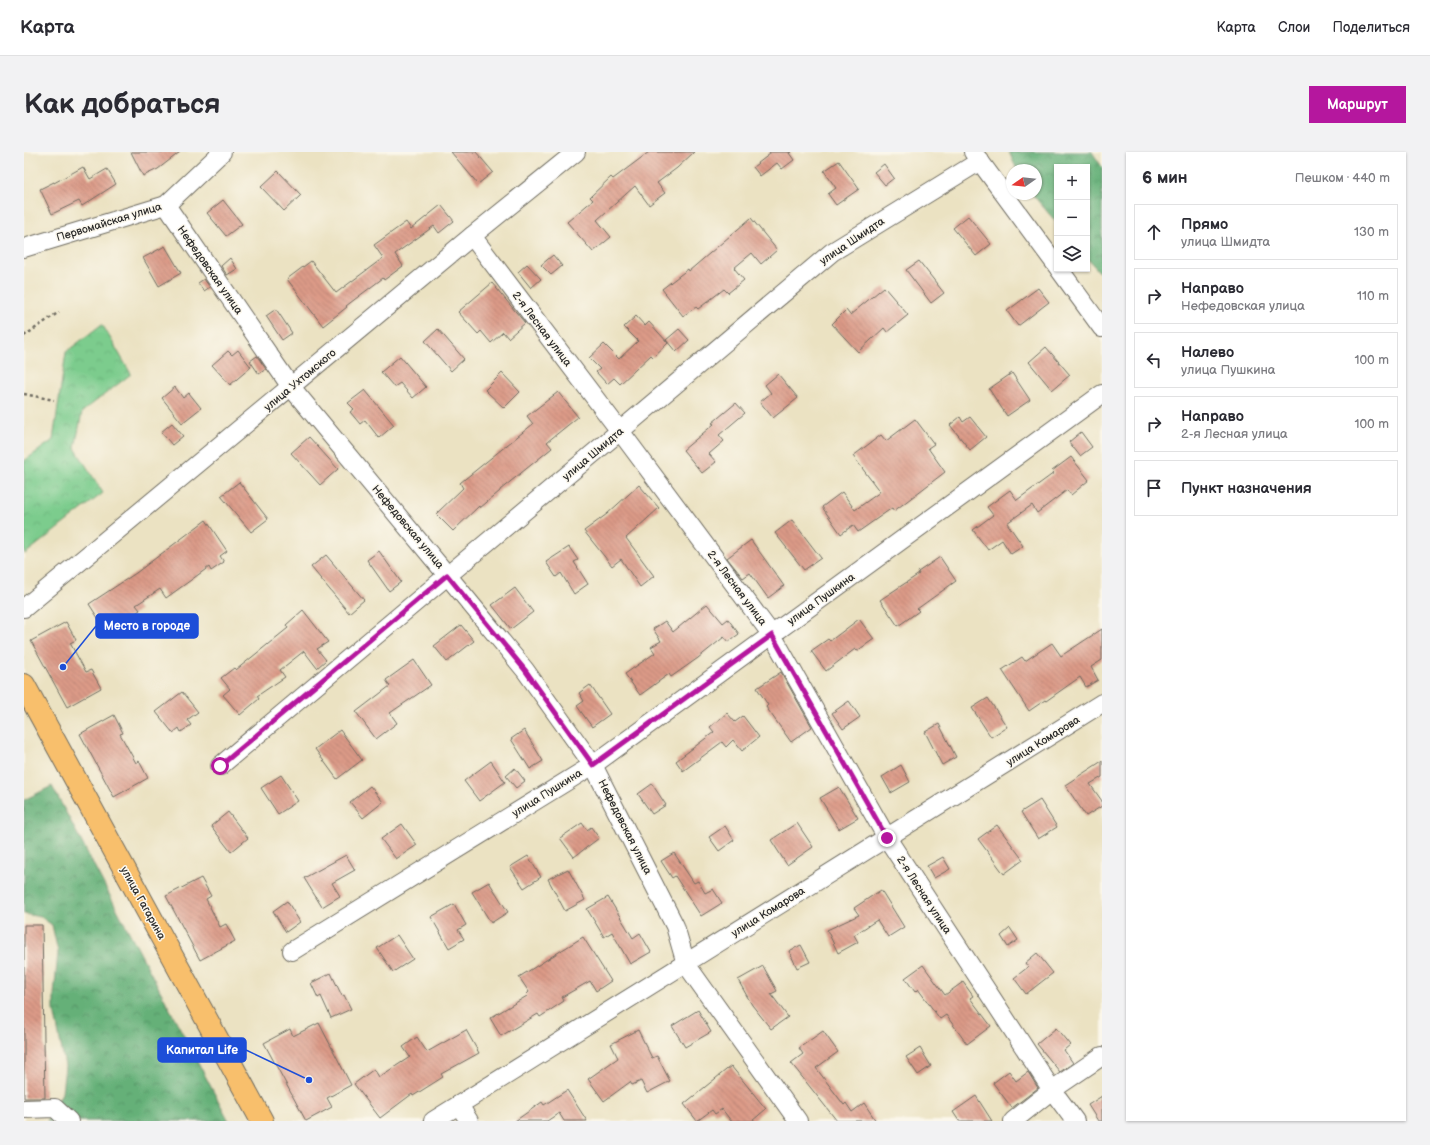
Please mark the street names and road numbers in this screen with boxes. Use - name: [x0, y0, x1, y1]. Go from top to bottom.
- street label: Первомайская улица: [55, 200, 164, 244]
- street label: улица Шмидта: [817, 214, 887, 268]
- street label: Нефедовская улица: [175, 223, 246, 317]
- street label: 2-я Лесная улица: [510, 289, 575, 369]
- street label: улица Ухтомского: [261, 346, 339, 414]
- street label: улица Шмидта: [560, 424, 626, 483]
- street label: Нефедовская улица: [369, 483, 447, 572]
- street label: 2-я Лесная улица: [705, 548, 770, 628]
- street label: улица Пушкина: [785, 570, 858, 628]
- street label: улица Комарова: [1004, 713, 1083, 769]
- street label: улица Пушкина: [510, 766, 585, 820]
- street label: Нефедовская улица: [595, 777, 655, 877]
- street label: 2-я Лесная улица: [894, 854, 954, 937]
- street label: улица Гагарина: [118, 864, 169, 942]
- street label: улица Комарова: [729, 884, 808, 940]

